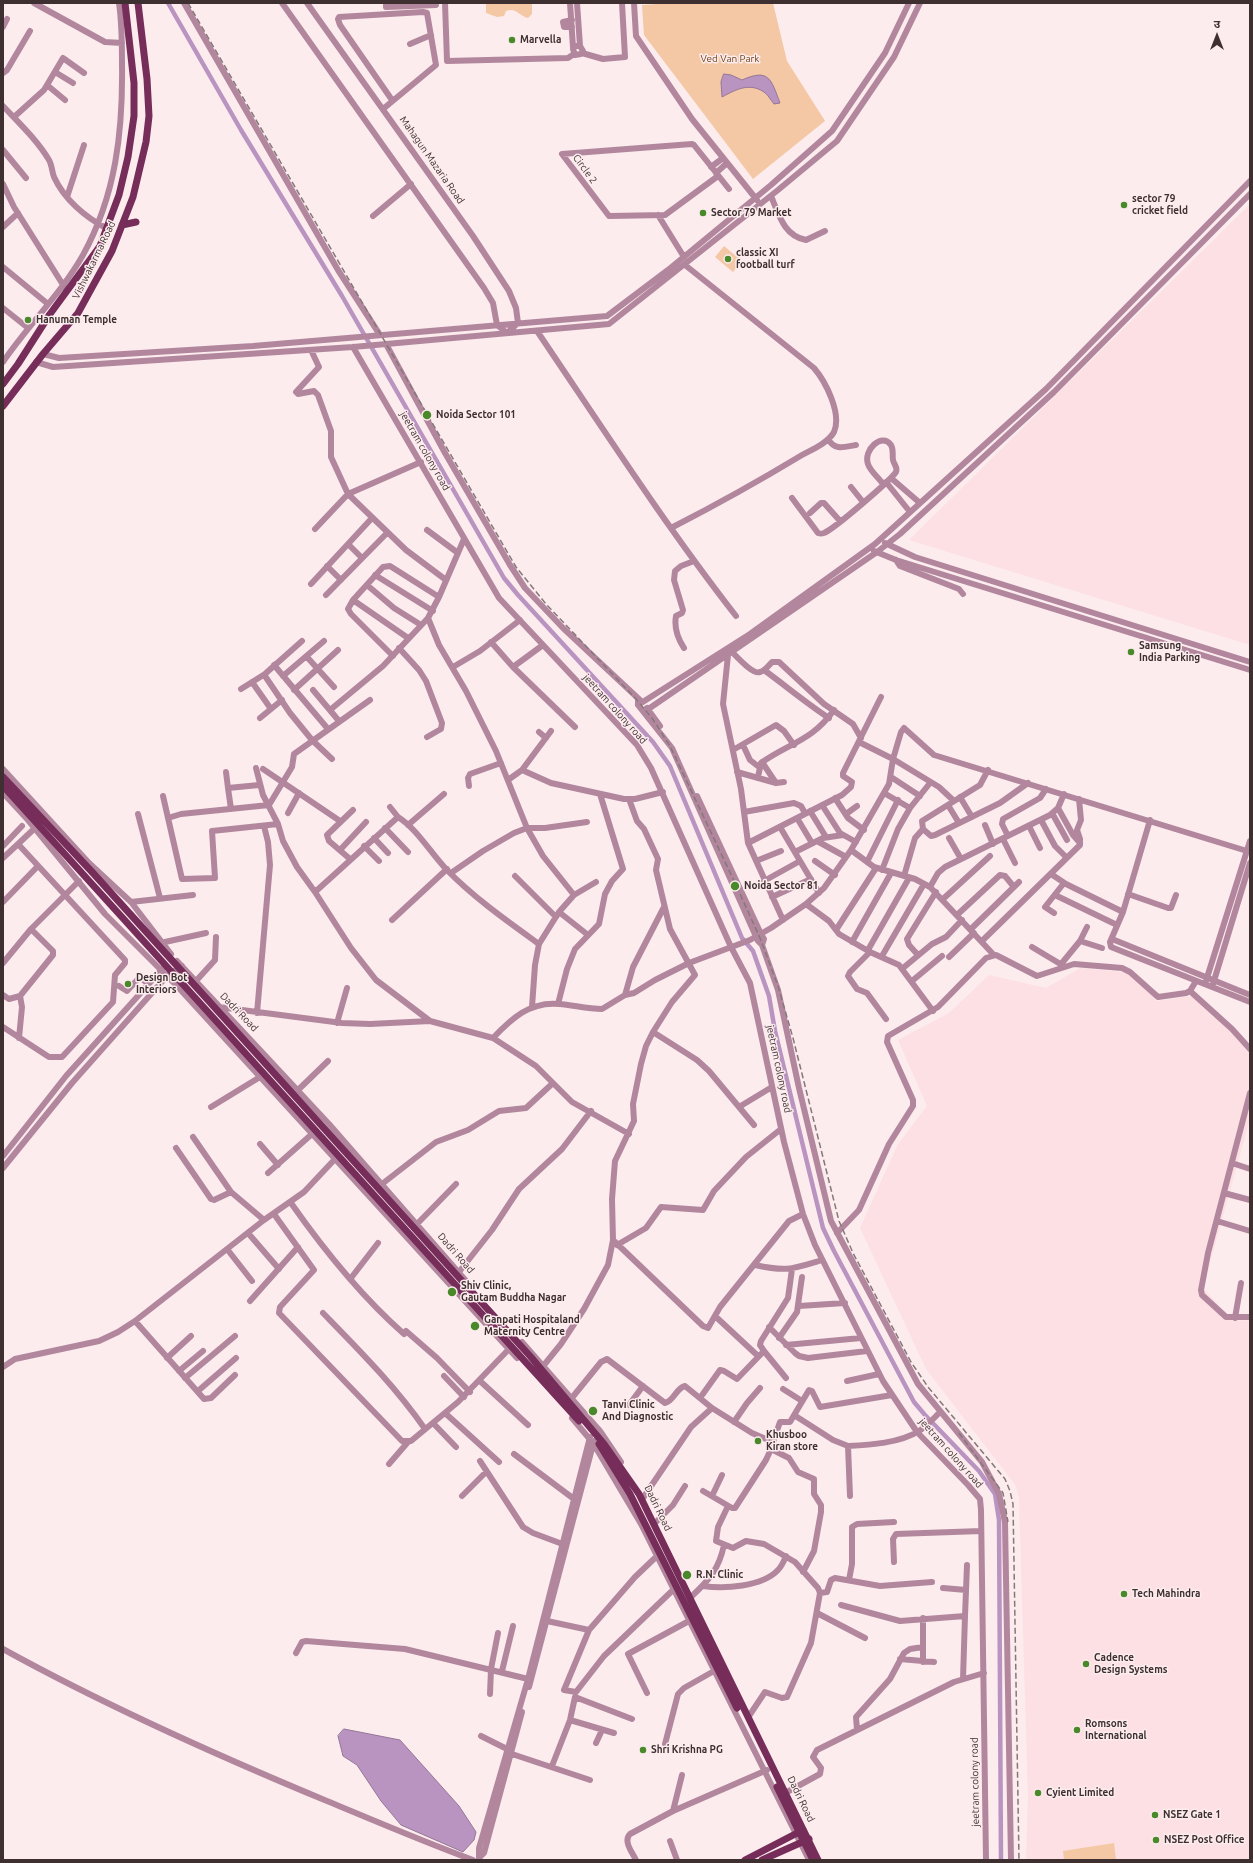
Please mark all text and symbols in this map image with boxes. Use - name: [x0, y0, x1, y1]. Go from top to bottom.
- north arrow: [1197, 16, 1237, 56]
- text: उ: [1214, 18, 1220, 30]
- place label: Marvella: [520, 34, 561, 46]
- marker: Marvella: [507, 35, 517, 45]
- park label: Ved Van Park: [701, 53, 759, 65]
- street label: Mahagun Mazaria Road: [397, 114, 467, 206]
- street label: Circle 2: [570, 152, 600, 186]
- place label: sector 79 cricket field: [1132, 193, 1188, 216]
- marker: sector 79 cricket field: [1119, 200, 1129, 210]
- place label: Sector 79 Market: [711, 207, 791, 219]
- marker: Sector 79 Market: [698, 208, 708, 218]
- street label: Vishwakarma Road: [70, 219, 118, 301]
- place label: classic XI football turf: [736, 247, 795, 270]
- marker: classic XI football turf: [723, 254, 733, 264]
- place label: Hanuman Temple: [36, 314, 117, 326]
- marker: Hanuman Temple: [23, 315, 33, 325]
- street label: jeetram colony road: [397, 409, 453, 493]
- marker: Noida Sector 101: [421, 409, 433, 421]
- place label: Noida Sector 101: [436, 409, 516, 421]
- place label: Samsung India Parking: [1139, 640, 1200, 664]
- marker: Samsung India Parking: [1126, 647, 1136, 657]
- street label: jeetram colony road: [581, 672, 649, 746]
- marker: Noida Sector 81: [729, 880, 741, 892]
- place label: Noida Sector 81: [744, 880, 818, 892]
- place label: Design Bot Interiors: [136, 972, 188, 996]
- marker: Design Bot Interiors: [123, 979, 133, 989]
- street label: Dadri Road: [217, 990, 261, 1034]
- street label: jeetram colony road: [764, 1024, 794, 1114]
- street label: Dadri Road: [435, 1230, 477, 1276]
- place label: Shiv Clinic, Gautam Buddha Nagar: [461, 1280, 566, 1304]
- marker: Shiv Clinic, Gautam Buddha Nagar: [446, 1286, 458, 1298]
- place label: Ganpati Hospitaland Maternity Centre: [484, 1314, 580, 1338]
- marker: Ganpati Hospitaland Maternity Centre: [469, 1320, 481, 1332]
- place label: Tanvi Clinic And Diagnostic: [602, 1399, 673, 1422]
- marker: Tanvi Clinic And Diagnostic: [587, 1405, 599, 1417]
- street label: jeetram colony road: [917, 1416, 985, 1490]
- place label: Khusboo Kiran store: [766, 1429, 818, 1452]
- marker: Khusboo Kiran store: [753, 1436, 763, 1446]
- street label: Dadri Road: [642, 1483, 674, 1533]
- marker: R.N. Clinic: [681, 1569, 693, 1581]
- place label: R.N. Clinic: [696, 1569, 743, 1581]
- place label: Tech Mahindra: [1132, 1588, 1200, 1600]
- marker: Tech Mahindra: [1119, 1589, 1129, 1599]
- place label: Cadence Design Systems: [1094, 1652, 1167, 1676]
- marker: Cadence Design Systems: [1081, 1659, 1091, 1669]
- place label: Romsons International: [1085, 1718, 1147, 1742]
- marker: Romsons International: [1072, 1725, 1082, 1735]
- street label: jeetram colony road: [968, 1737, 982, 1827]
- place label: Shri Krishna PG: [651, 1744, 723, 1756]
- marker: Shri Krishna PG: [638, 1745, 648, 1755]
- street label: Dadri Road: [785, 1774, 817, 1824]
- place label: Cyient Limited: [1046, 1787, 1114, 1799]
- marker: Cyient Limited: [1033, 1788, 1043, 1798]
- place label: NSEZ Gate 1: [1163, 1809, 1221, 1821]
- marker: NSEZ Gate 1: [1150, 1810, 1160, 1820]
- place label: NSEZ Post Office: [1164, 1834, 1244, 1846]
- marker: NSEZ Post Office: [1151, 1835, 1161, 1845]

